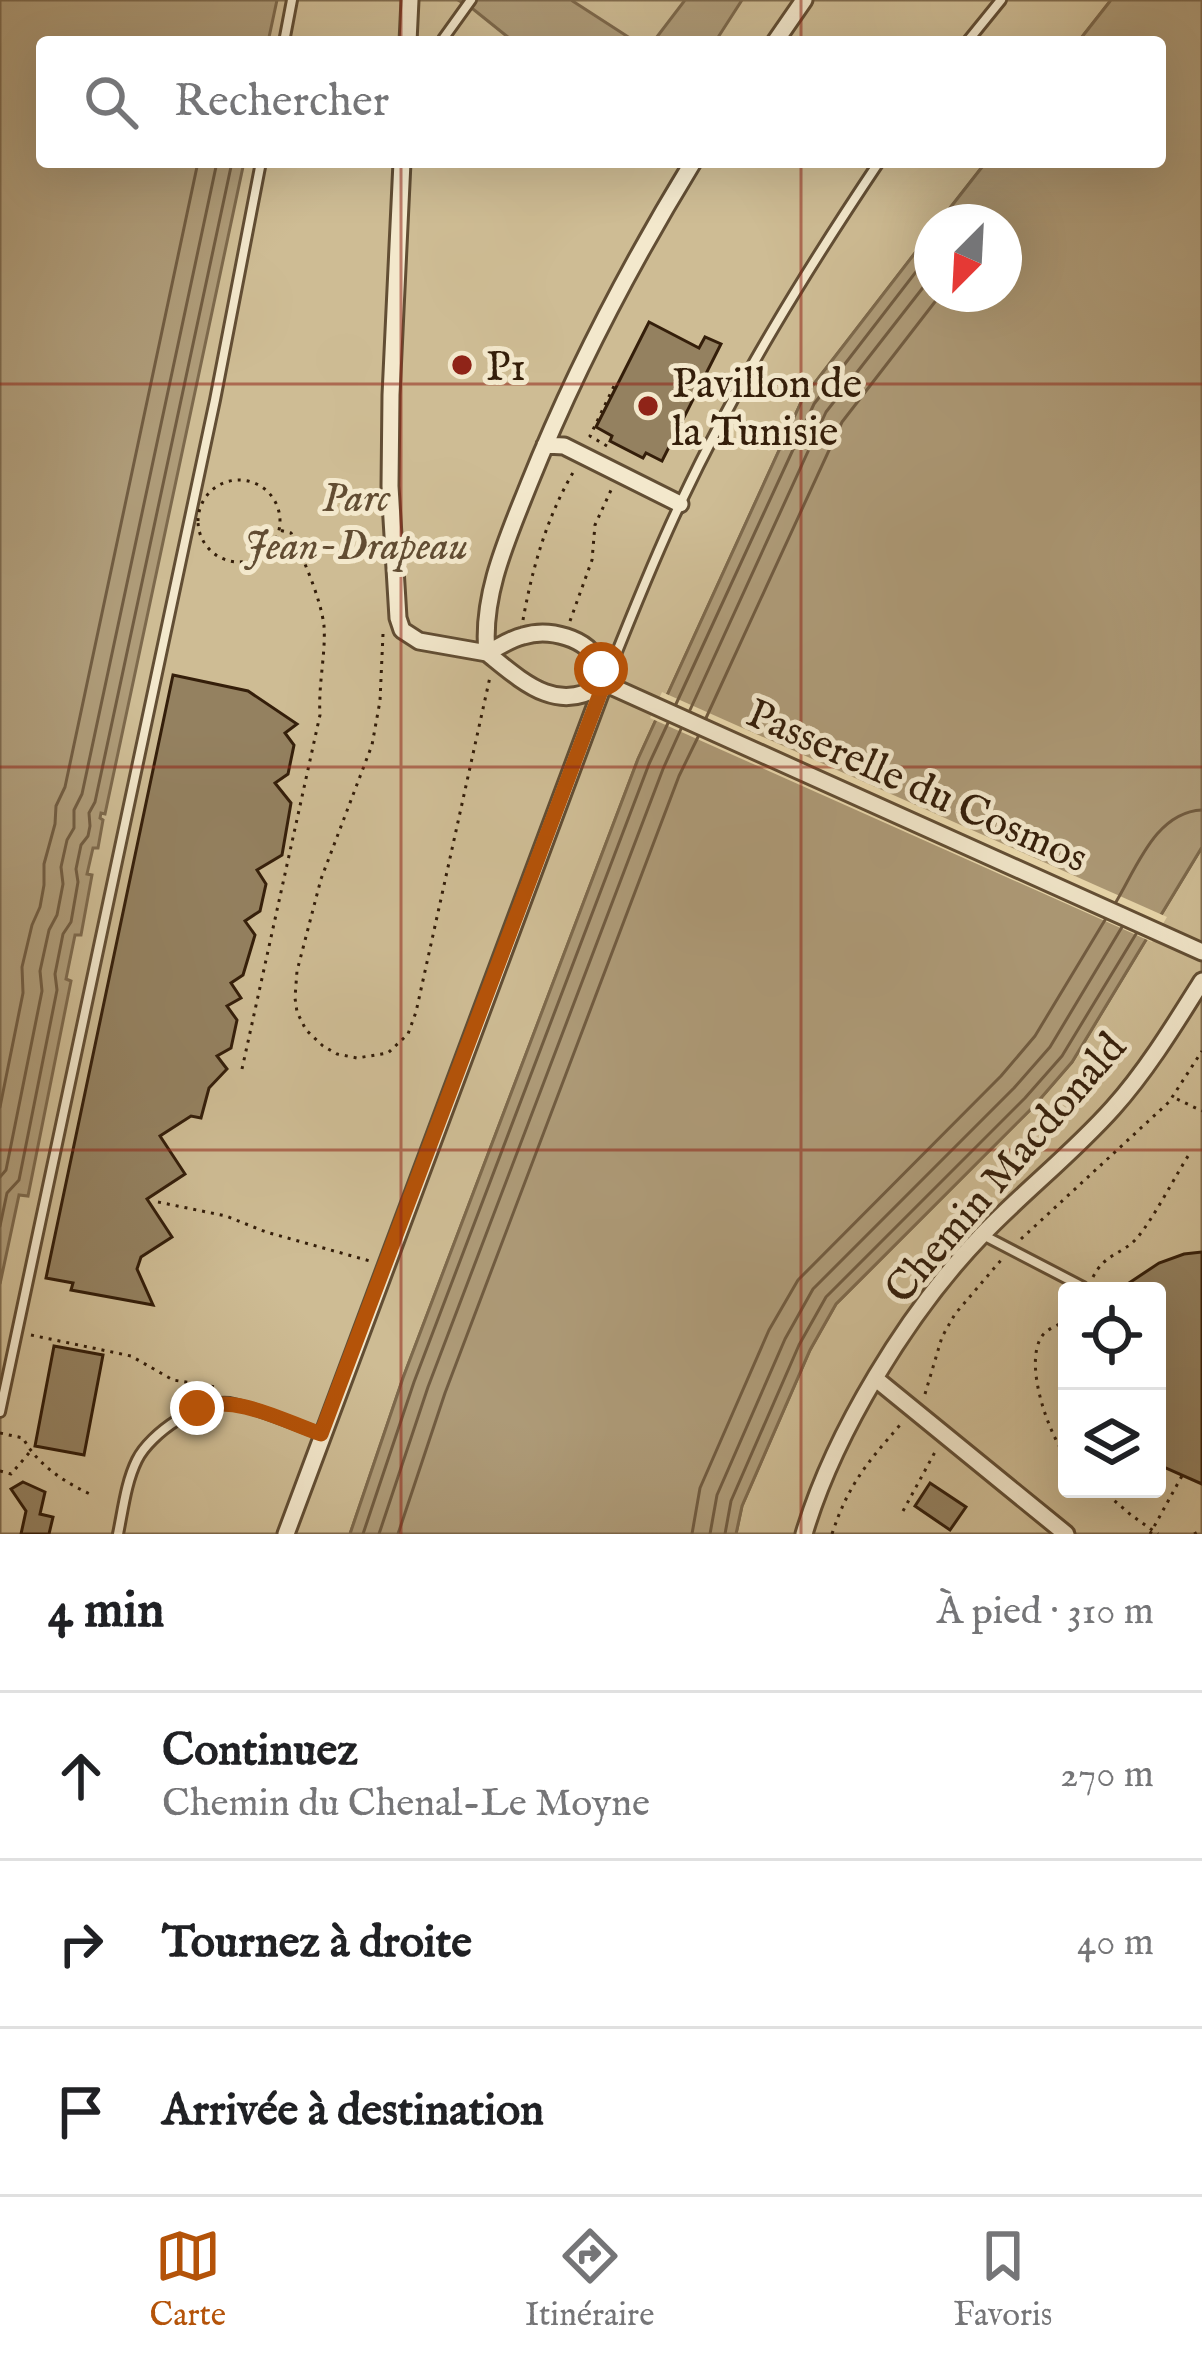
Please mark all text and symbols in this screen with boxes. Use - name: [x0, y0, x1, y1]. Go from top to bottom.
- search box: [36, 36, 1166, 168]
- icon: search: [78, 69, 144, 135]
- text: Rechercher: [174, 74, 389, 131]
- north arrow: [914, 204, 1022, 312]
- place label: P1: [486, 342, 526, 395]
- marker: P1: [449, 352, 475, 378]
- place label: Pavillon de la Tunisie: [672, 359, 862, 460]
- marker: Pavillon de la Tunisie: [635, 393, 661, 419]
- park label: Parc Jean-Drapeau: [244, 473, 468, 574]
- route start: [574, 642, 628, 696]
- street label: Passerelle du Cosmos: [738, 688, 1095, 886]
- street label: Chemin Macdonald: [875, 1023, 1139, 1316]
- map controls: [1058, 1282, 1166, 1498]
- button: locate: [1058, 1282, 1166, 1390]
- route end: [170, 1381, 224, 1435]
- button: layers: [1058, 1390, 1166, 1498]
- text: 4 min: [48, 1580, 164, 1645]
- text: À pied · 310 m: [937, 1588, 1154, 1637]
- text: Continuez: [162, 1723, 358, 1780]
- icon: ahead: [48, 1743, 114, 1809]
- text: 270 m: [1060, 1751, 1154, 1800]
- text: Chemin du Chenal-Le Moyne: [162, 1780, 650, 1829]
- icon: right: [48, 1911, 114, 1977]
- text: Tournez à droite: [162, 1915, 472, 1972]
- text: 40 m: [1077, 1919, 1154, 1968]
- icon: arrive: [48, 2079, 114, 2145]
- text: Arrivée à destination: [162, 2083, 544, 2140]
- tab: Carte: [150, 2223, 226, 2337]
- tab: Itinéraire: [525, 2223, 654, 2337]
- tab: Favoris: [954, 2223, 1052, 2337]

